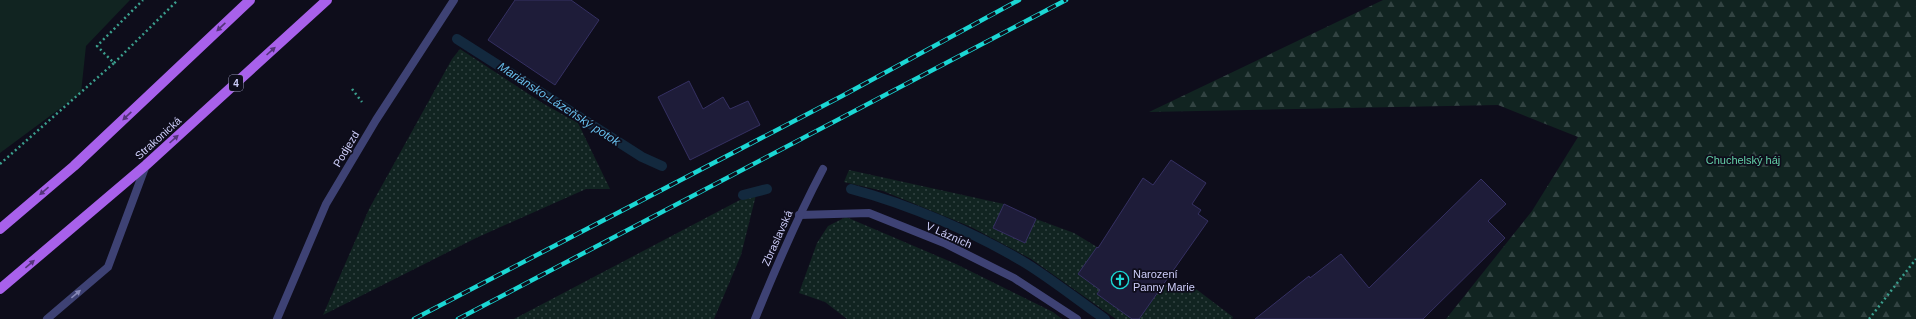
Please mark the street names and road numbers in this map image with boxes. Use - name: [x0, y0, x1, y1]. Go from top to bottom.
- road number: 4: [229, 75, 243, 91]
- street label: Strakonická: [133, 114, 184, 162]
- street label: Podjezd: [331, 129, 361, 169]
- street label: Zbraslavská: [759, 208, 795, 268]
- street label: V Lázních: [924, 220, 974, 250]

